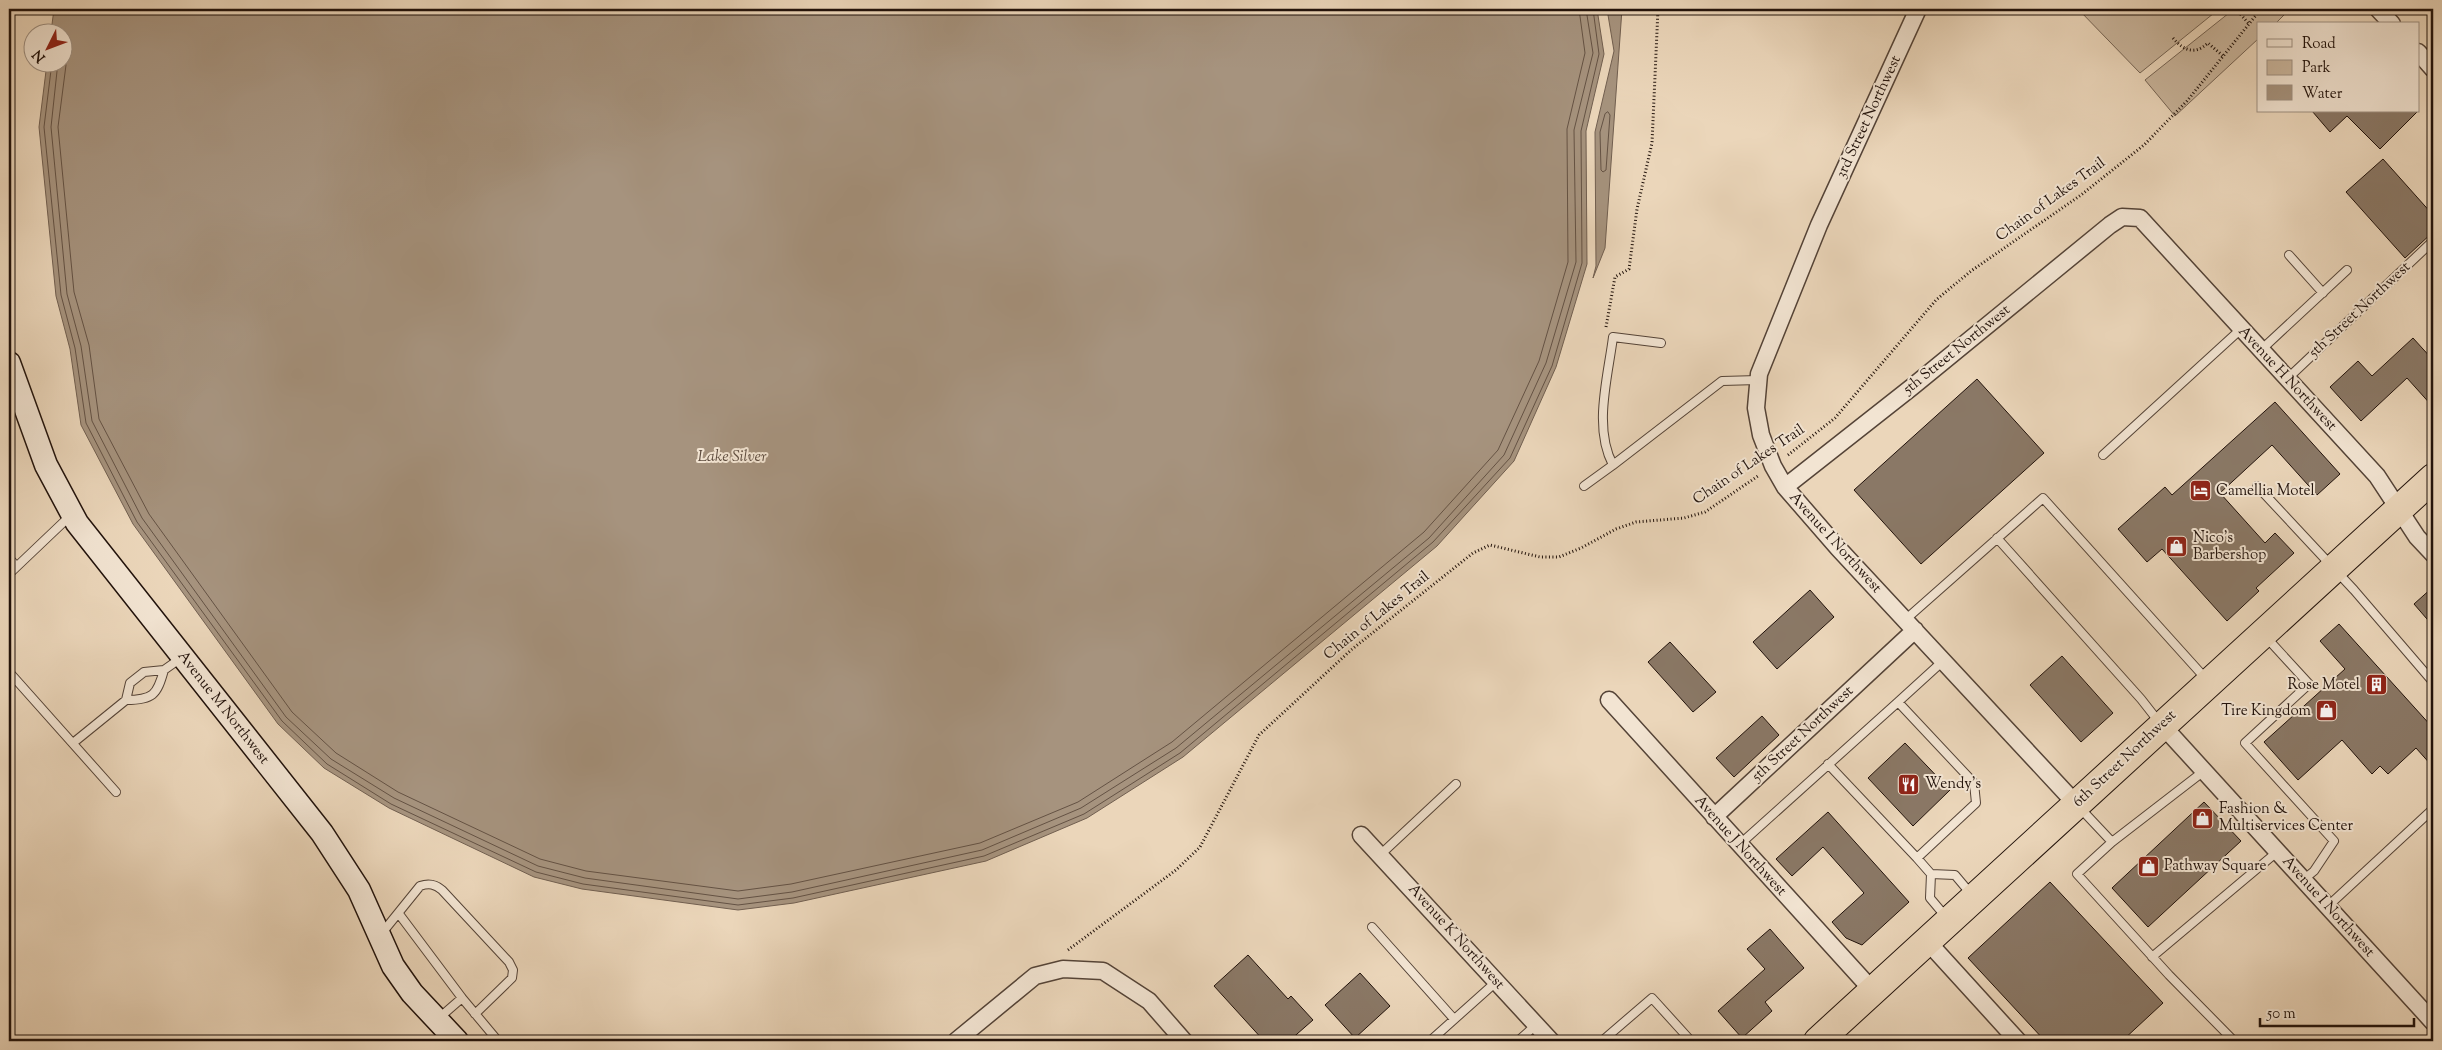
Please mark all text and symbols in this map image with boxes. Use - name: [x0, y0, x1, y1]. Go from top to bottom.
- north arrow: [22, 22, 72, 72]
- legend: [2257, 22, 2420, 112]
- text: Road: [2302, 34, 2336, 55]
- text: N: [29, 45, 51, 66]
- street label: 3rd Street Northwest: [1831, 52, 1907, 182]
- text: Park: [2302, 58, 2331, 79]
- text: Water: [2302, 84, 2343, 105]
- street label: Chain of Lakes Trail: [1992, 153, 2110, 247]
- street label: 5th Street Northwest: [2304, 257, 2416, 364]
- street label: 5th Street Northwest: [1898, 300, 2015, 400]
- street label: Avenue H Northwest: [2233, 322, 2341, 436]
- street label: Chain of Lakes Trail: [1689, 420, 1809, 510]
- water label: Lake Silver: [697, 446, 767, 469]
- hotel icon: Camellia Motel: [2188, 479, 2212, 503]
- place label: Camellia Motel: [2216, 481, 2315, 502]
- street label: Avenue I Northwest: [1784, 488, 1886, 598]
- place label: Nico's Barbershop: [2193, 528, 2266, 566]
- shop icon: Nico's Barbershop: [2165, 535, 2189, 559]
- street label: Chain of Lakes Trail: [1320, 567, 1434, 665]
- street label: Avenue M Northwest: [172, 647, 274, 769]
- building icon: Rose Motel: [2364, 673, 2388, 697]
- place label: Rose Motel: [2287, 675, 2360, 696]
- street label: 5th Street Northwest: [1747, 681, 1859, 788]
- shop icon: Tire Kingdom: [2315, 699, 2339, 723]
- place label: Tire Kingdom: [2221, 701, 2312, 722]
- street label: 6th Street Northwest: [2069, 705, 2181, 813]
- restaurant icon: Wendy's: [1897, 772, 1921, 796]
- place label: Wendy's: [1925, 774, 1981, 795]
- street label: Avenue J Northwest: [1689, 791, 1791, 901]
- place label: Fashion & Multiservices Center: [2219, 799, 2354, 837]
- shop icon: Fashion & Multiservices Center: [2191, 806, 2215, 830]
- street label: Avenue I Northwest: [2277, 852, 2379, 962]
- shop icon: Pathway Square: [2136, 854, 2160, 878]
- place label: Pathway Square: [2164, 856, 2267, 877]
- street label: Avenue K Northwest: [1403, 880, 1509, 994]
- scale bar: [2260, 995, 2413, 1027]
- text: 50 m: [2266, 1004, 2296, 1025]

